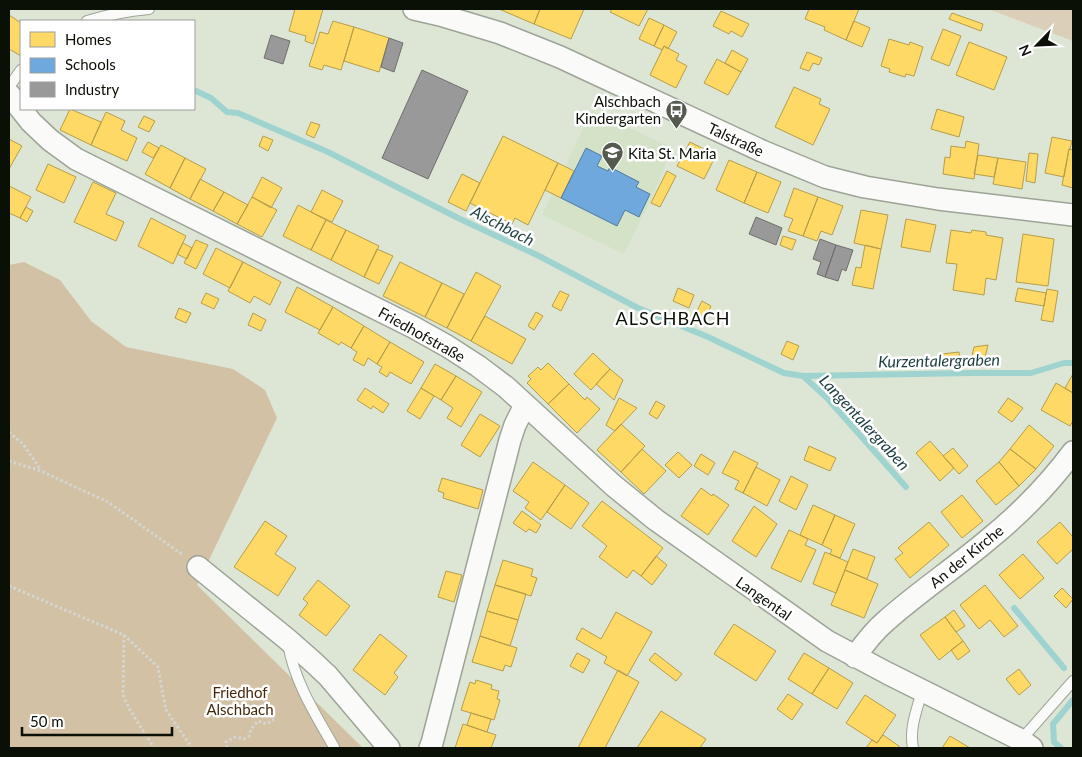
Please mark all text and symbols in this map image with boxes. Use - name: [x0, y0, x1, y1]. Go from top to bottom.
- legend: [20, 20, 195, 110]
- north arrow: [1012, 20, 1062, 70]
- text: Homes: [65, 30, 111, 48]
- text: N: [1015, 42, 1035, 59]
- text: Schools: [65, 55, 116, 73]
- text: Industry: [65, 80, 120, 98]
- place label: Alschbach Kindergarten: [575, 92, 661, 127]
- bus stop icon: Alschbach Kindergarten: [665, 98, 689, 129]
- street label: Talstraße: [705, 118, 767, 160]
- school or university icon: Kita St. Maria: [600, 141, 624, 172]
- place label: Kita St. Maria: [628, 144, 716, 162]
- water label: Alschbach: [467, 201, 538, 249]
- street label: Friedhofstraße: [375, 303, 469, 365]
- district label: ALSCHBACH: [615, 307, 731, 329]
- water label: Kurzentalergraben: [878, 349, 1000, 371]
- water label: Langentalergraben: [816, 370, 914, 474]
- street label: An der Kirche: [925, 521, 1007, 591]
- street label: Langental: [733, 572, 795, 624]
- park label: Friedhof Alschbach: [206, 683, 274, 718]
- scale bar: [22, 704, 172, 736]
- text: 50 m: [30, 712, 64, 730]

